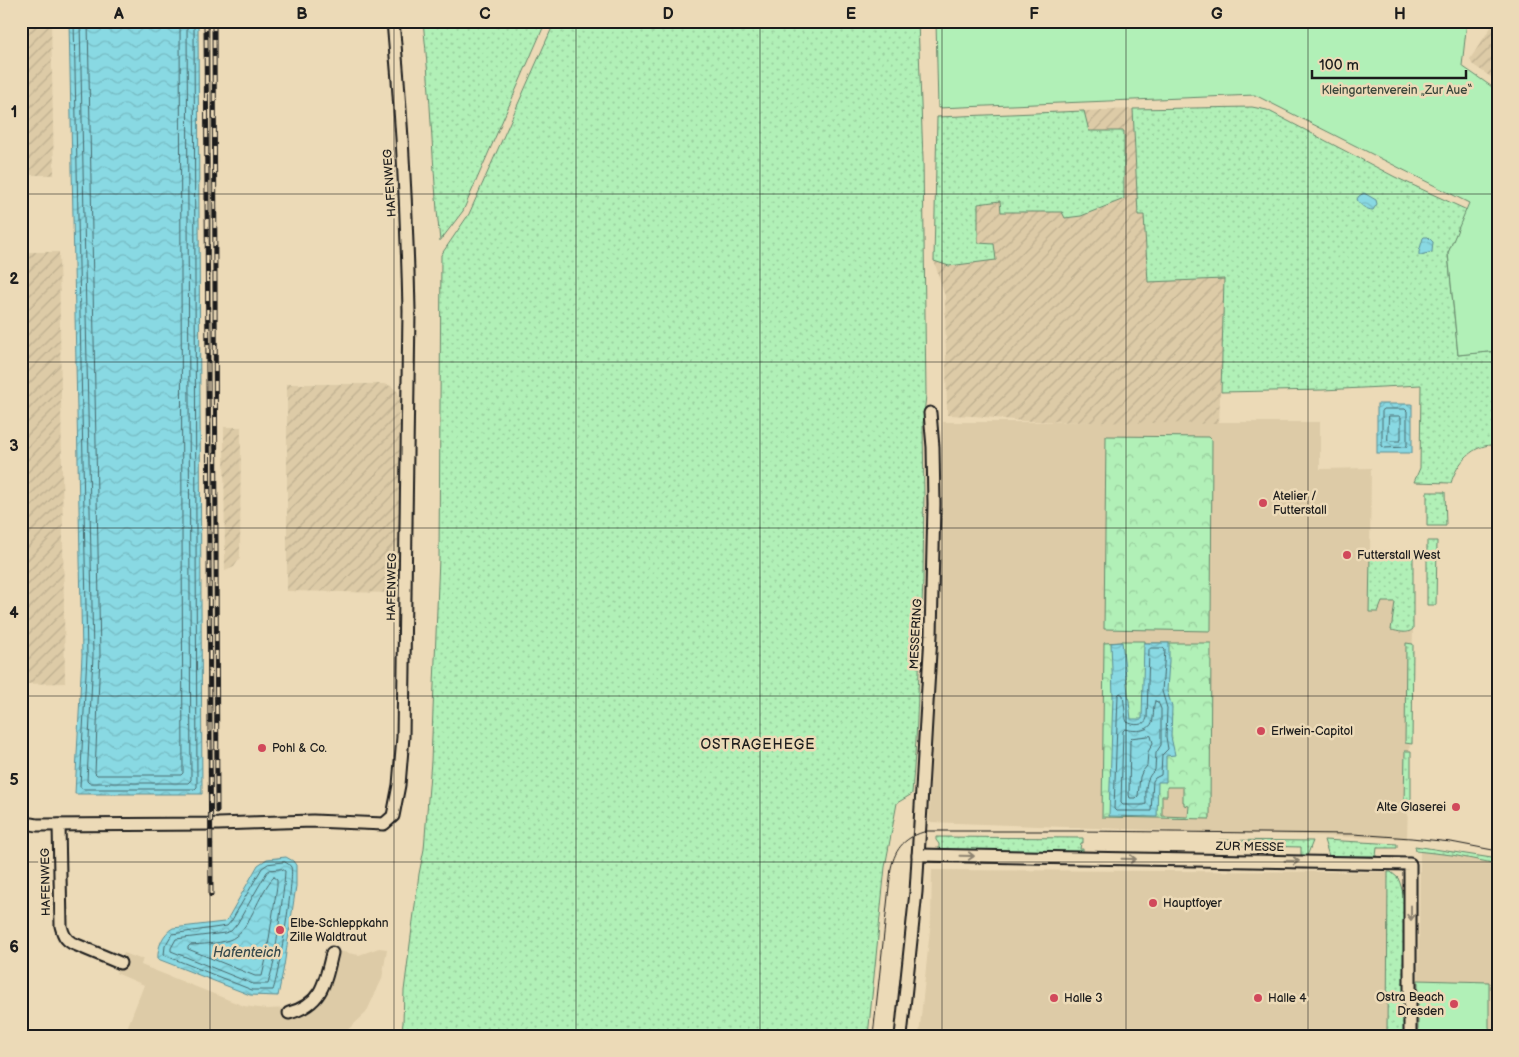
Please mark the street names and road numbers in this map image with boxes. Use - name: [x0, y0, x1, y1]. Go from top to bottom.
- street label: HAFENWEG: [380, 149, 400, 217]
- street label: HAFENWEG: [384, 553, 400, 621]
- street label: MESSERING: [907, 598, 925, 670]
- street label: ZUR MESSE: [1215, 839, 1285, 855]
- street label: HAFENWEG: [38, 848, 54, 916]

